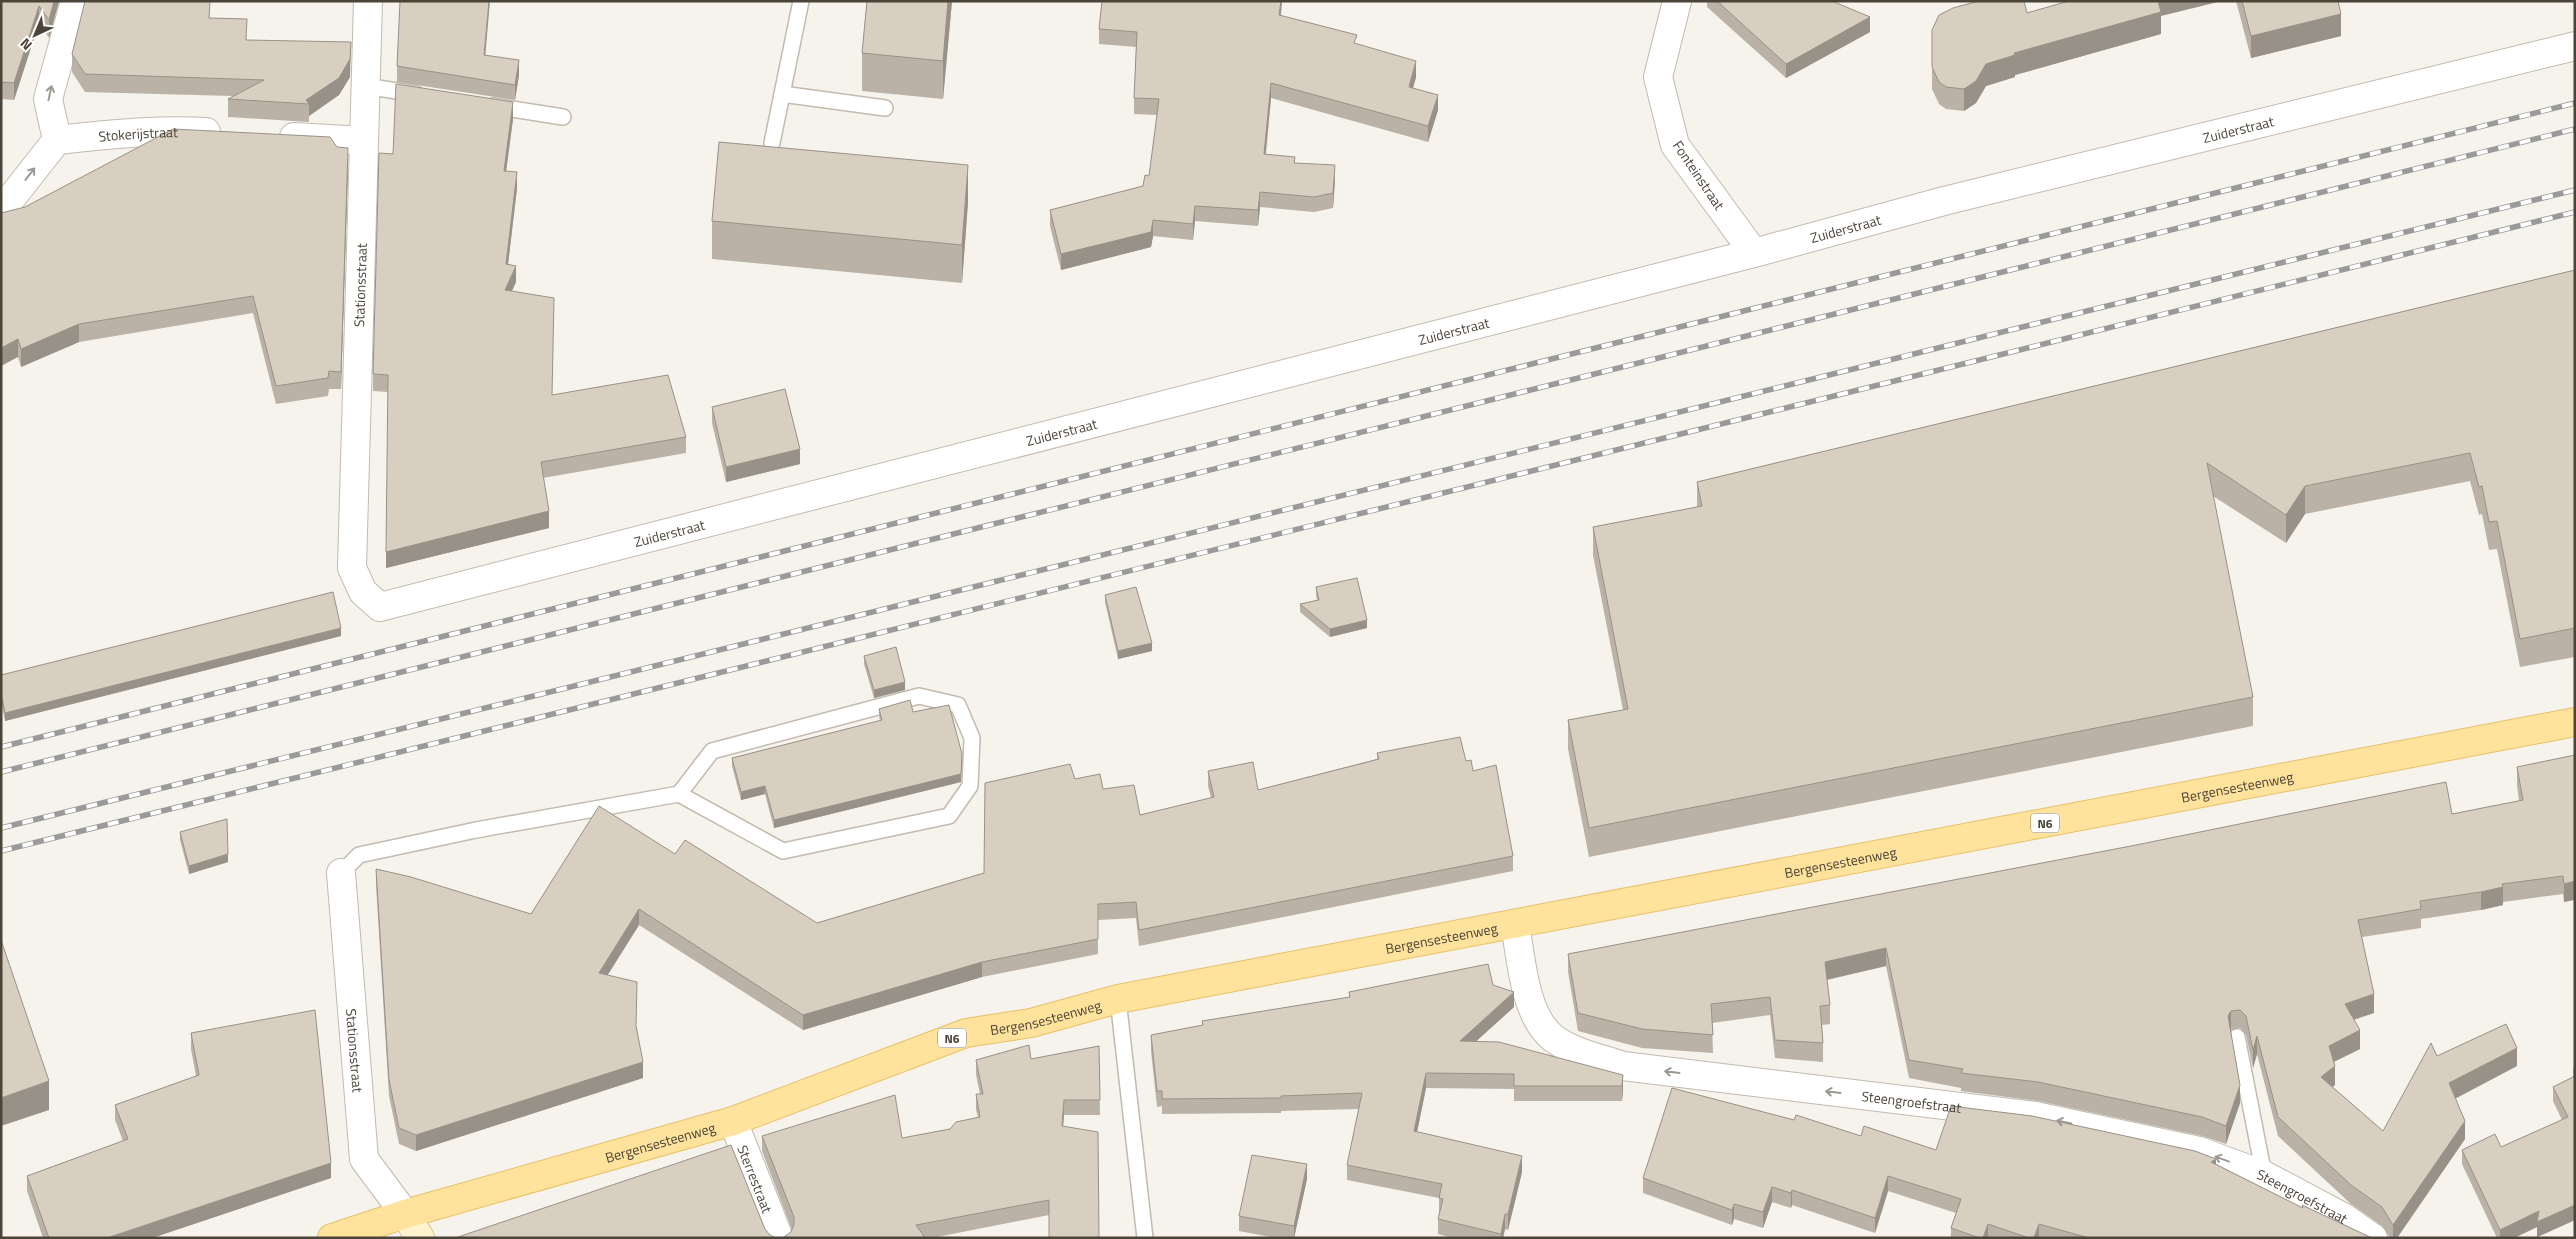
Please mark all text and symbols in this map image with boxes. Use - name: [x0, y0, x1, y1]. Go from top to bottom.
- north arrow: [10, 10, 60, 60]
- text: N: [15, 34, 36, 56]
- one-way arrow: [46, 85, 56, 101]
- street label: Zuiderstraat: [2200, 110, 2276, 148]
- street label: Stokerijstraat: [97, 121, 178, 146]
- street label: Fonteinstraat: [1668, 136, 1730, 214]
- one-way arrow: [25, 168, 36, 181]
- street label: Zuiderstraat: [1808, 208, 1883, 248]
- street label: Stationsstraat: [348, 243, 372, 327]
- street label: Zuiderstraat: [1416, 311, 1491, 350]
- street label: Zuiderstraat: [1024, 412, 1099, 451]
- street label: Zuiderstraat: [632, 513, 707, 552]
- street label: Bergensesteenweg: [2179, 765, 2295, 807]
- road number: N6: [2031, 814, 2059, 832]
- street label: Bergensesteenweg: [1782, 841, 1898, 883]
- street label: Bergensesteenweg: [1383, 917, 1499, 958]
- street label: Bergensesteenweg: [988, 994, 1103, 1040]
- street label: Stationsstraat: [341, 1008, 369, 1093]
- road number: N6: [938, 1028, 966, 1048]
- one-way arrow: [1664, 1067, 1680, 1077]
- street label: Steengroefstraat: [1860, 1085, 1963, 1117]
- one-way arrow: [1826, 1087, 1842, 1097]
- street label: Bergensesteenweg: [602, 1116, 718, 1167]
- one-way arrow: [2056, 1117, 2072, 1127]
- street label: Sterrestraat: [733, 1142, 779, 1216]
- one-way arrow: [2215, 1154, 2230, 1163]
- street label: Steengroefstraat: [2254, 1163, 2353, 1228]

